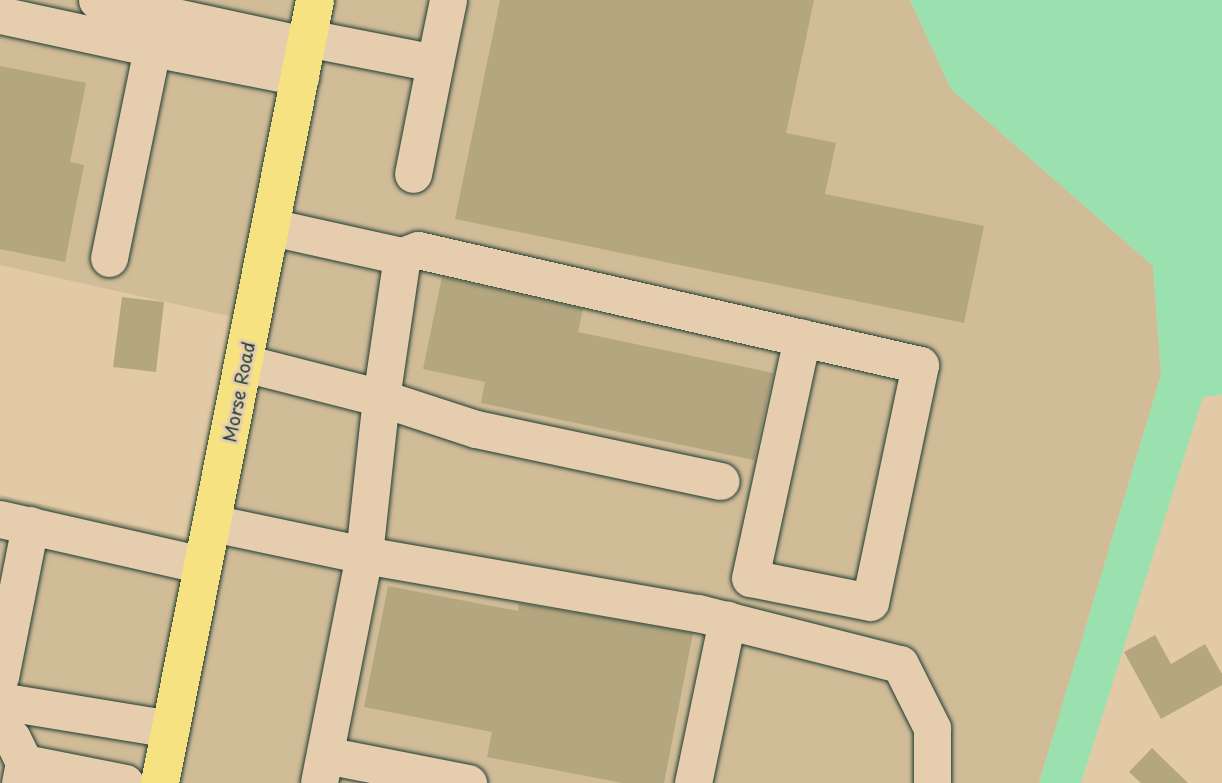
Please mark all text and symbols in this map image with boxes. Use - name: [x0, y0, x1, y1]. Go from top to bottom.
- street label: Morse Road: [219, 340, 259, 444]

